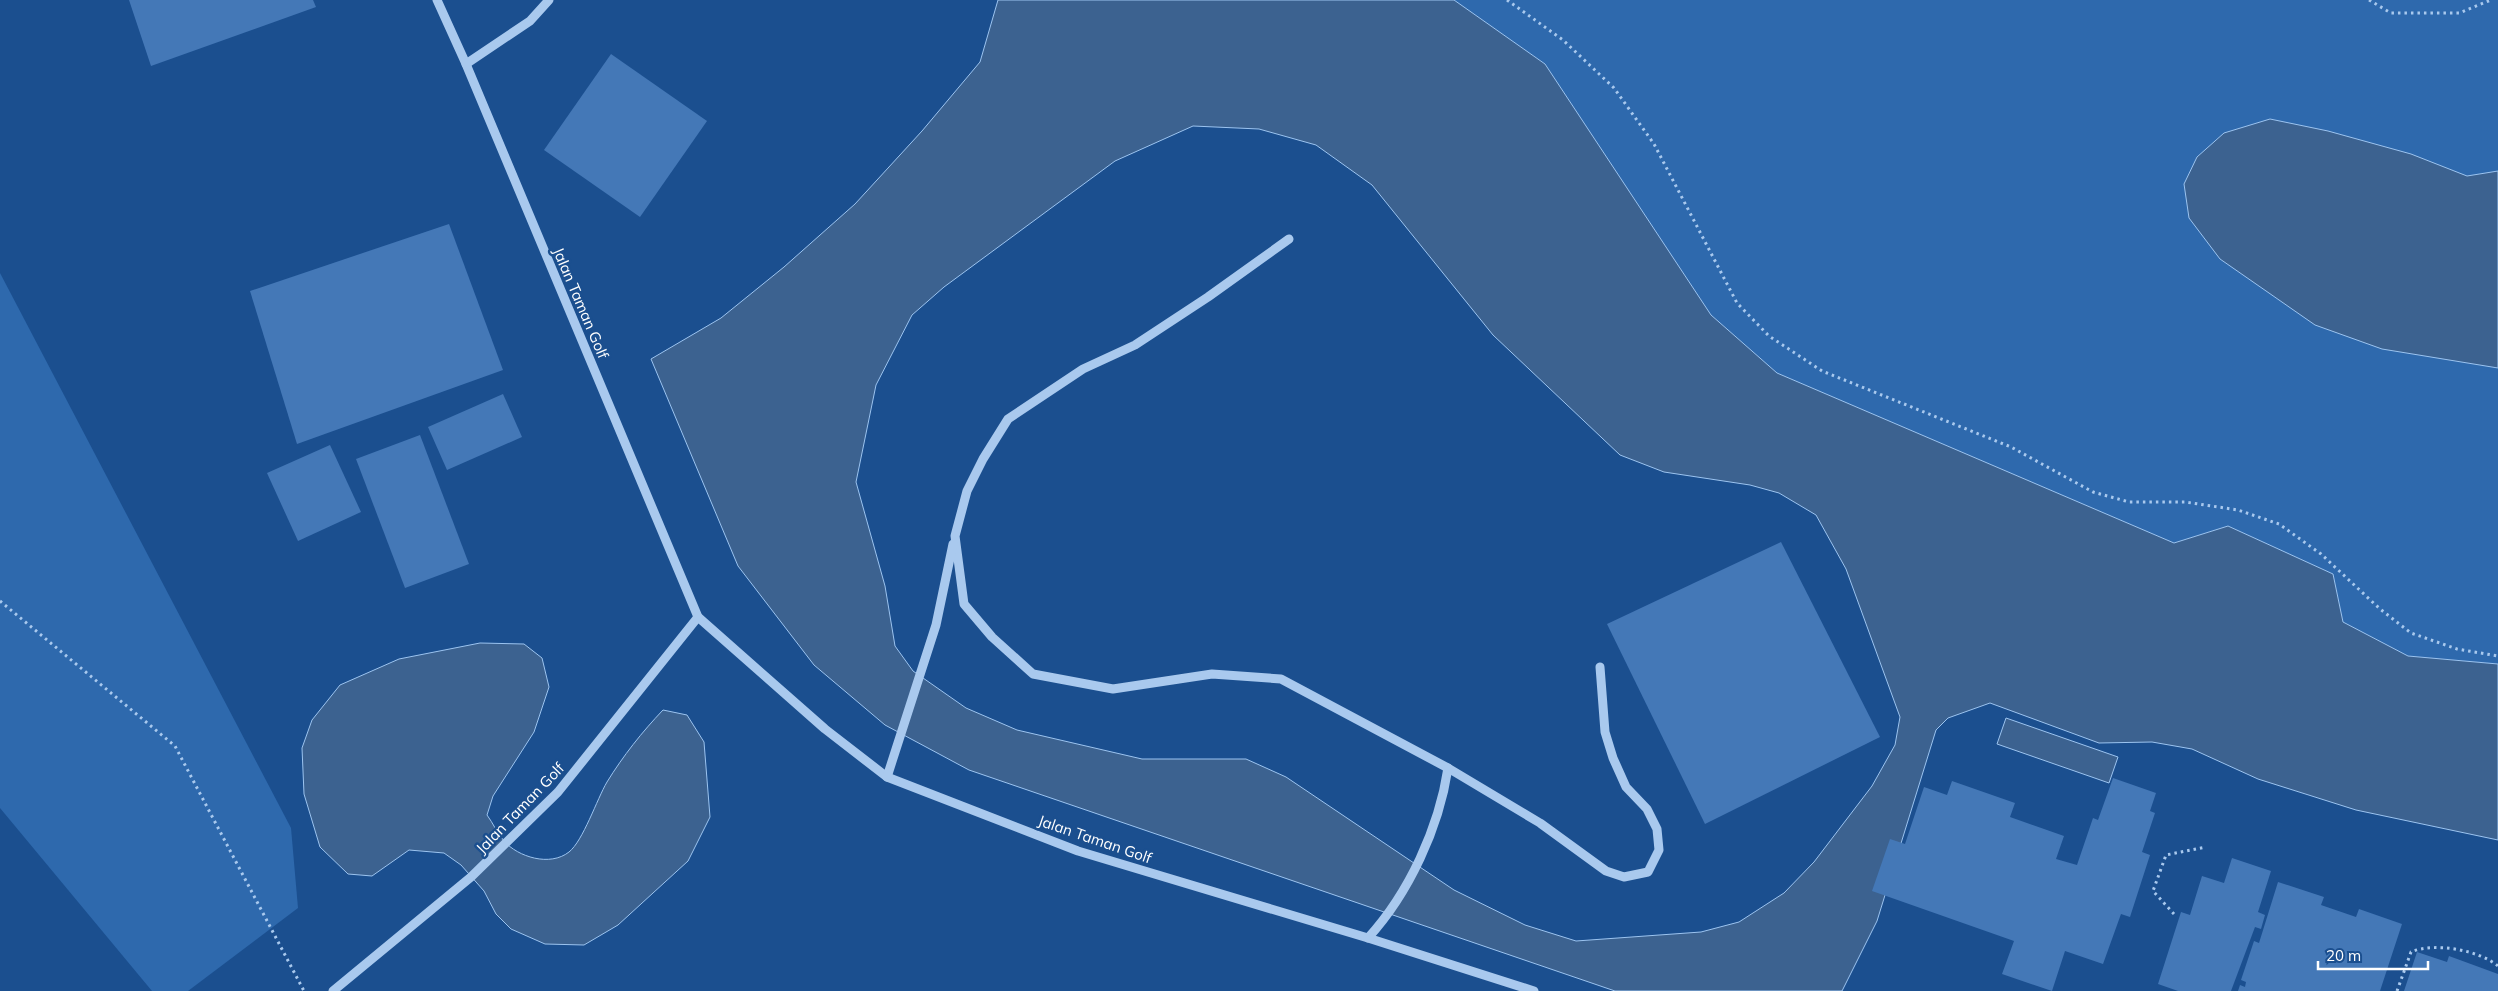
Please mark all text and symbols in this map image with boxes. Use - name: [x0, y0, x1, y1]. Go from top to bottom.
- street label: Jalan Taman Golf: [549, 244, 613, 362]
- street label: Jalan Taman Golf: [472, 758, 569, 857]
- street label: Jalan Taman Golf: [1036, 811, 1155, 868]
- scale bar: [2318, 938, 2428, 970]
- text: 20 m: [2326, 946, 2361, 965]

